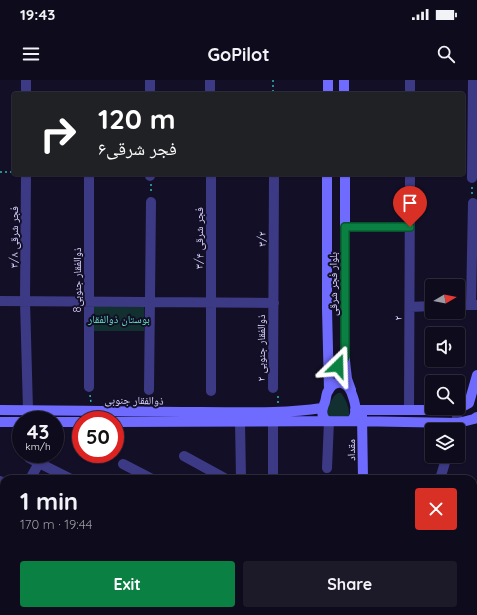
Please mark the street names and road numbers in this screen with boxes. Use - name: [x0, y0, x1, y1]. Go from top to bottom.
- street label: ۳/۸ فجر شرقی: [7, 206, 21, 268]
- street label: ۳/۴ فجر شرقی: [192, 207, 206, 269]
- street label: ۳/۲: [255, 231, 269, 247]
- street label: 8ذوالفقار جنوبی: [70, 247, 84, 313]
- street label: بلوار فجر شرقی: [326, 252, 340, 316]
- street label: ۲ ذوالفقار جنوبی: [254, 314, 268, 382]
- street label: ۲: [391, 315, 405, 320]
- street label: ذوالفقار جنوبی: [104, 392, 164, 408]
- street label: مقداد: [344, 439, 358, 461]

